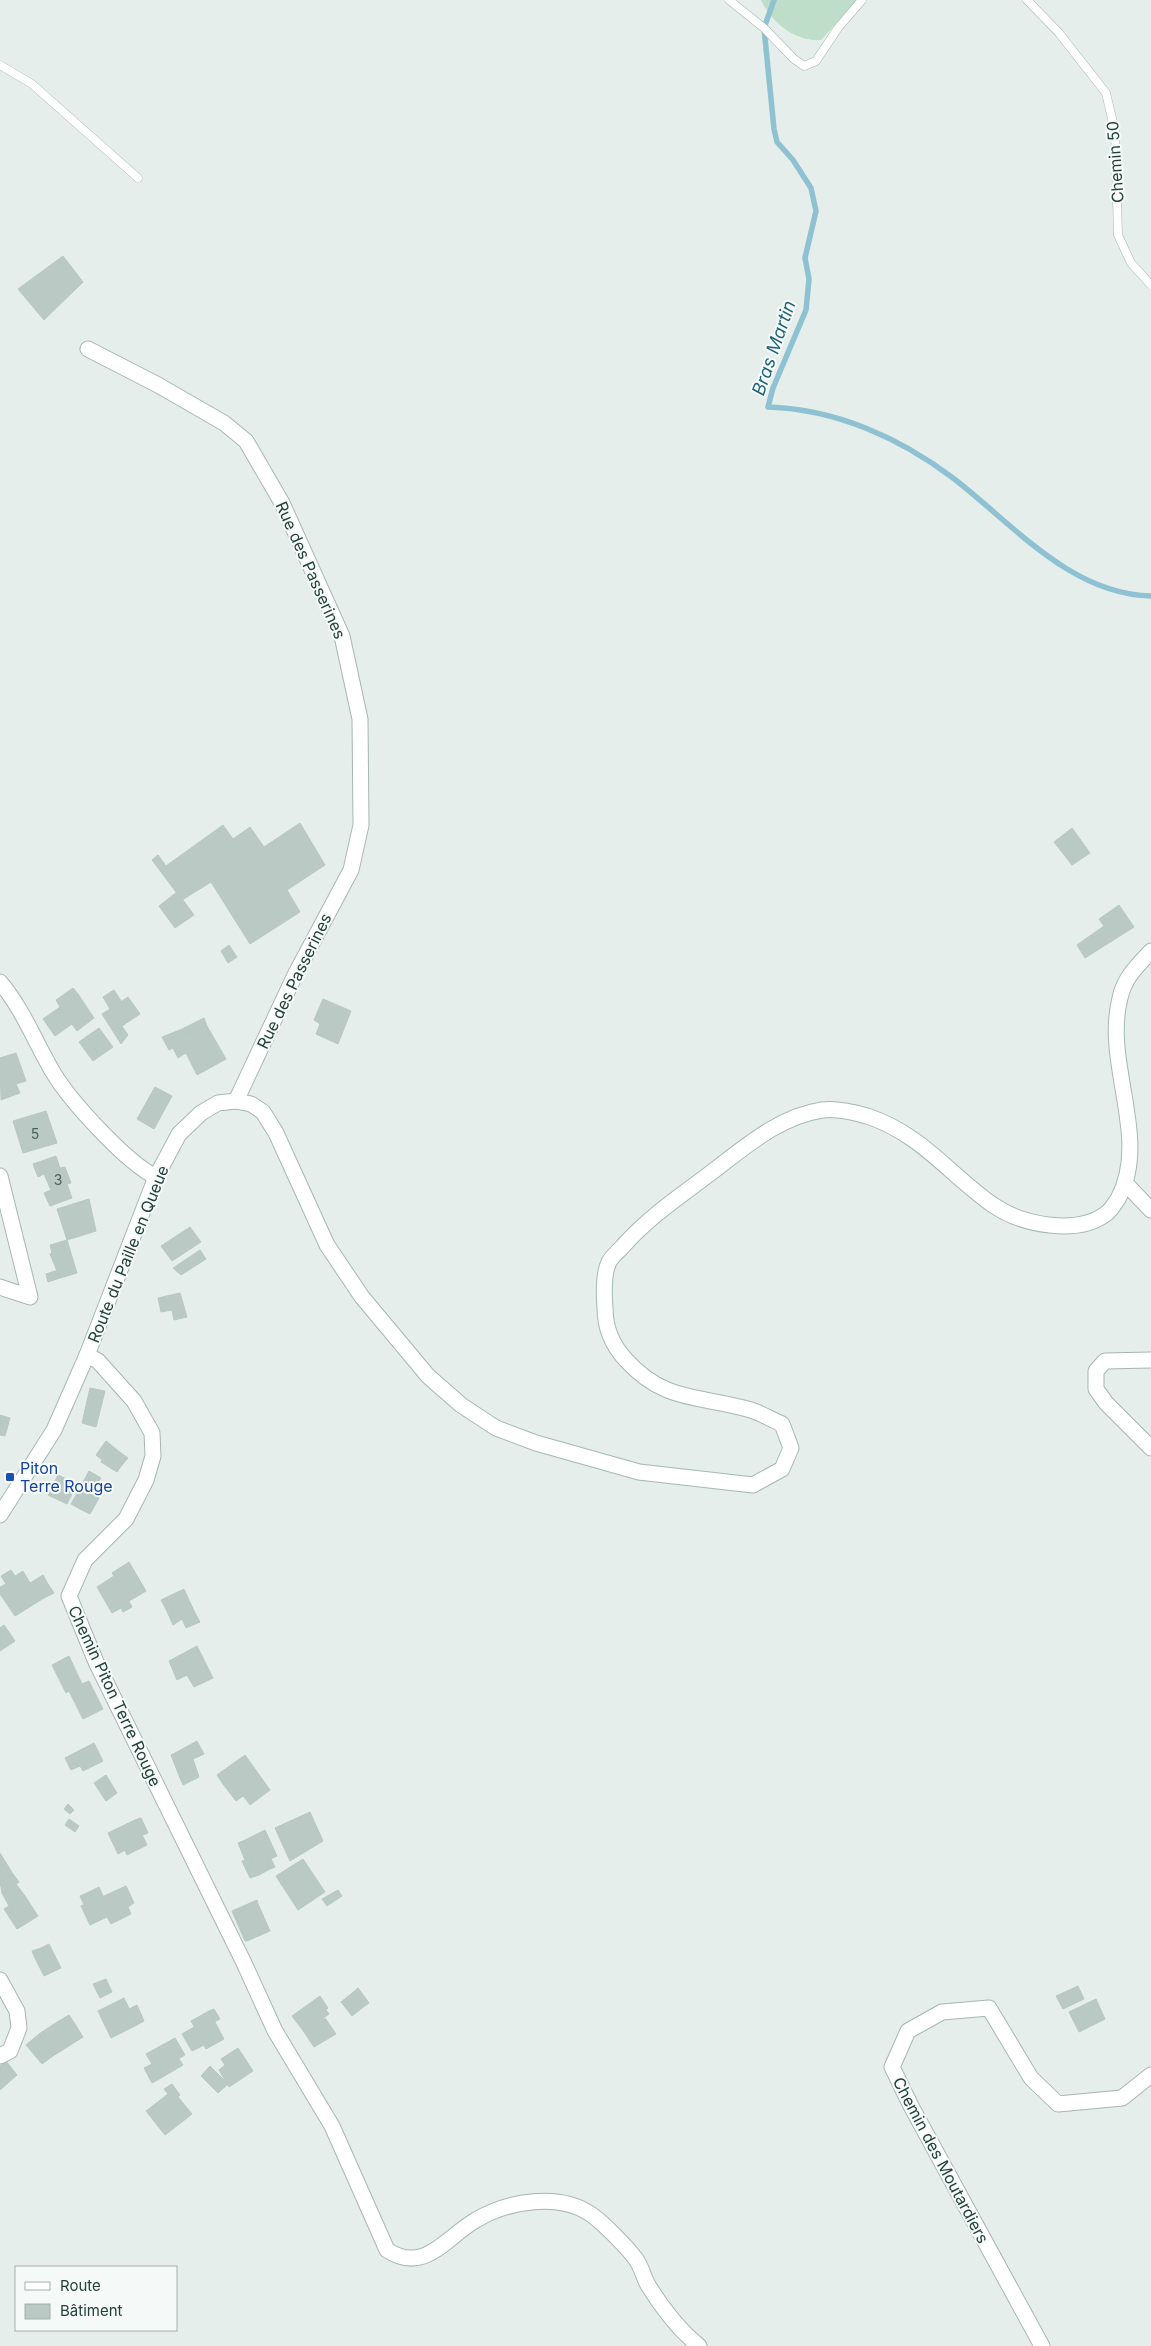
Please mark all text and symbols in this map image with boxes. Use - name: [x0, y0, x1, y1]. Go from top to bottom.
- street label: Chemin 50: [1102, 120, 1128, 204]
- water label: Bras Martin: [747, 298, 800, 398]
- street label: Rue des Passerines: [272, 498, 350, 642]
- street label: Rue des Passerines: [252, 910, 336, 1052]
- house number: 5: [31, 1125, 39, 1142]
- street label: Route du Paille en Queue: [83, 1162, 173, 1346]
- house number: 3: [54, 1171, 62, 1188]
- place label: Piton Terre Rouge: [20, 1458, 113, 1496]
- marker: Piton Terre Rouge: [4, 1471, 16, 1483]
- street label: Chemin Piton Terre Rouge: [64, 1602, 166, 1790]
- street label: Chemin des Moutardiers: [889, 2073, 993, 2247]
- legend: [15, 2266, 178, 2331]
- text: Route: [60, 2276, 101, 2295]
- text: Bâtiment: [60, 2301, 123, 2320]

